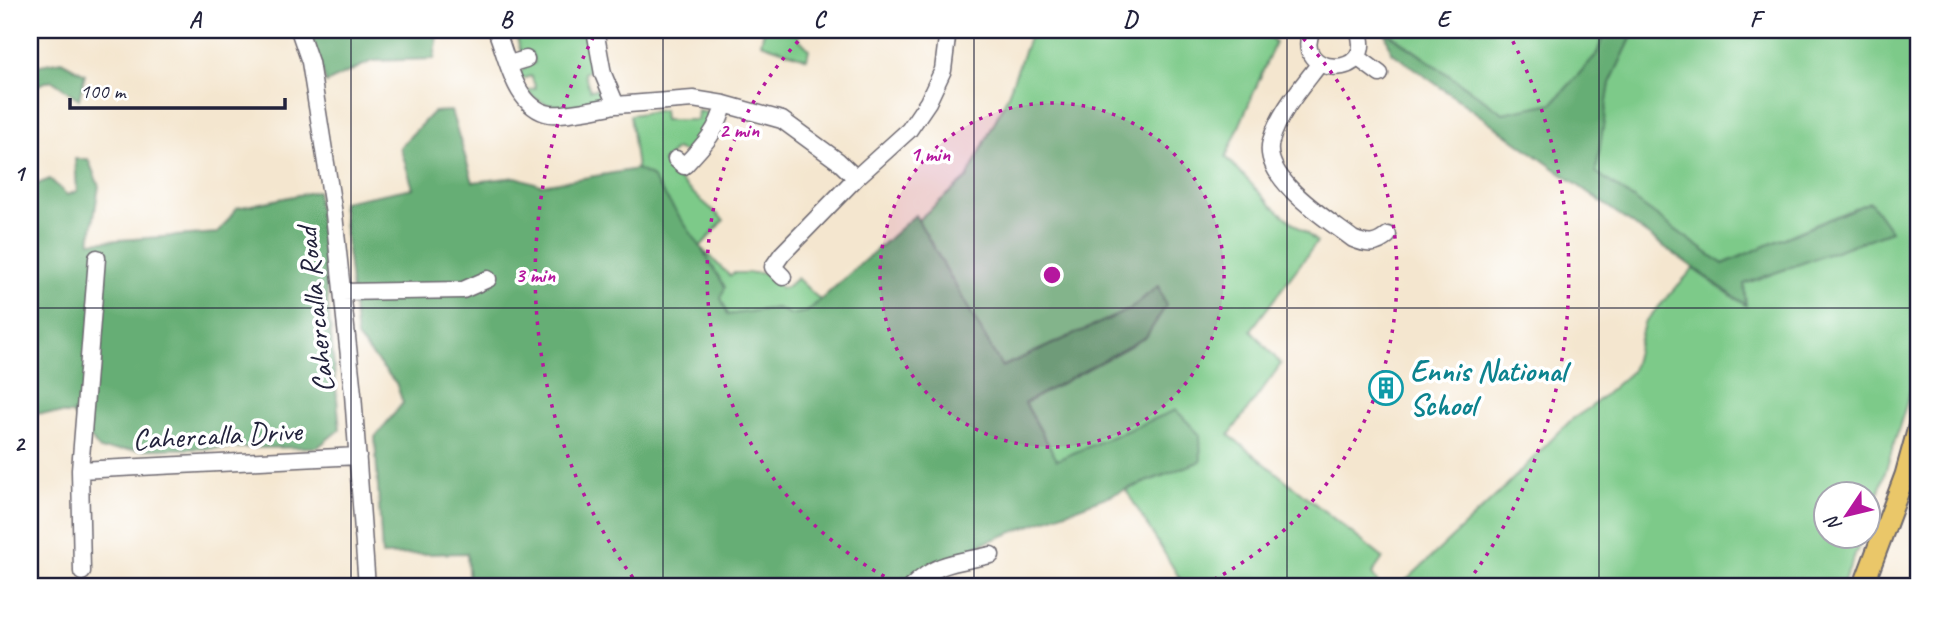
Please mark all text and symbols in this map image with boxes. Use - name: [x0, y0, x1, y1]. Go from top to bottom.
- text: A: [189, 5, 203, 34]
- text: B: [500, 5, 514, 34]
- text: C: [814, 5, 828, 34]
- text: D: [1123, 5, 1139, 34]
- text: E: [1437, 5, 1453, 34]
- text: F: [1750, 5, 1766, 34]
- scale bar: [70, 66, 285, 110]
- text: 100 m: [80, 78, 127, 104]
- text: 2 min: [719, 117, 759, 143]
- text: 1 min: [910, 141, 950, 167]
- text: 1: [14, 159, 27, 188]
- street label: Cahercalla Road: [287, 221, 343, 395]
- text: 3 min: [515, 262, 555, 288]
- centre of rings: [1040, 263, 1064, 287]
- place label: Ennis National School: [1410, 352, 1572, 424]
- building icon: Ennis National School: [1367, 369, 1405, 407]
- street label: Cahercalla Drive: [132, 411, 305, 458]
- text: 2: [14, 429, 27, 458]
- north arrow: [1812, 480, 1882, 550]
- text: N: [1819, 510, 1847, 536]

